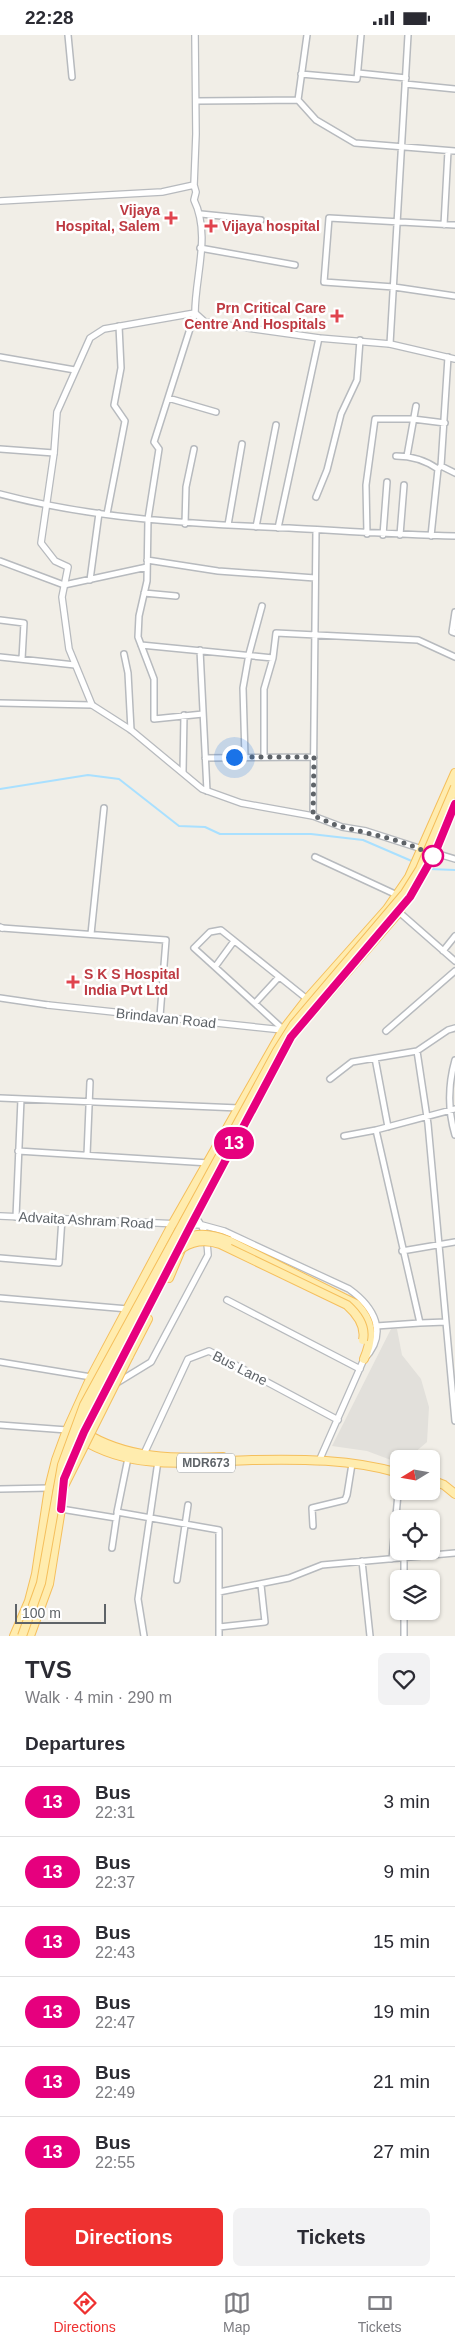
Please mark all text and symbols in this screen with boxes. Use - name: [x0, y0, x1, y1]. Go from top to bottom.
- text: 22:28: [25, 7, 74, 28]
- place label: Vijaya Hospital, Salem: [56, 202, 160, 234]
- marker: Vijaya Hospital, Salem: [164, 211, 178, 225]
- place label: Vijaya hospital: [222, 218, 320, 234]
- marker: Vijaya hospital: [204, 219, 218, 233]
- place label: Prn Critical Care Centre And Hospitals: [184, 300, 326, 332]
- marker: Prn Critical Care Centre And Hospitals: [330, 309, 344, 323]
- your location: [222, 745, 247, 770]
- unlabelled marker: [422, 845, 444, 867]
- place label: S K S Hospital India Pvt Ltd: [84, 966, 180, 998]
- marker: S K S Hospital India Pvt Ltd: [66, 975, 80, 989]
- street label: Brindavan Road: [115, 1005, 217, 1031]
- line badge: 13: [212, 1127, 256, 1159]
- text: 13: [224, 1133, 244, 1153]
- street label: Advaita Ashram Road: [18, 1208, 154, 1232]
- street label: Bus Lane: [210, 1347, 270, 1389]
- north arrow: [390, 1450, 440, 1500]
- map controls: [390, 1450, 440, 1620]
- road number: MDR673: [177, 1454, 235, 1473]
- button: locate: [390, 1510, 440, 1560]
- button: layers: [390, 1570, 440, 1620]
- scale bar: [15, 1601, 106, 1624]
- text: 100 m: [22, 1605, 61, 1621]
- button: heart: [378, 1653, 430, 1705]
- text: TVS: [25, 1656, 72, 1683]
- text: Walk · 4 min · 290 m: [25, 1689, 172, 1706]
- text: Departures: [25, 1733, 125, 1754]
- text: Bus: [95, 1782, 131, 1803]
- text: 3 min: [384, 1791, 430, 1812]
- text: 13: [42, 1792, 63, 1812]
- text: 22:31: [95, 1804, 135, 1821]
- text: Bus: [95, 1852, 131, 1873]
- text: 9 min: [384, 1861, 430, 1882]
- text: 13: [42, 1862, 63, 1882]
- text: 22:37: [95, 1874, 135, 1891]
- text: Bus: [95, 1922, 131, 1943]
- text: 15 min: [373, 1931, 430, 1952]
- text: 13: [42, 1932, 63, 1952]
- text: 22:43: [95, 1944, 135, 1961]
- text: Bus: [95, 1992, 131, 2013]
- text: 19 min: [373, 2001, 430, 2022]
- text: 13: [42, 2002, 63, 2022]
- text: 22:47: [95, 2014, 135, 2031]
- text: Bus: [95, 2062, 131, 2083]
- text: 21 min: [373, 2071, 430, 2092]
- text: 13: [42, 2072, 63, 2092]
- text: 22:49: [95, 2084, 135, 2101]
- text: Bus: [95, 2132, 131, 2153]
- text: 27 min: [373, 2141, 430, 2162]
- text: 13: [42, 2142, 63, 2162]
- text: 22:55: [95, 2154, 135, 2171]
- button: Directions: [25, 2208, 223, 2266]
- button: Tickets: [233, 2208, 430, 2266]
- tab: Directions: [53, 2289, 116, 2335]
- tab: Map: [223, 2289, 251, 2335]
- tab: Tickets: [358, 2289, 402, 2335]

